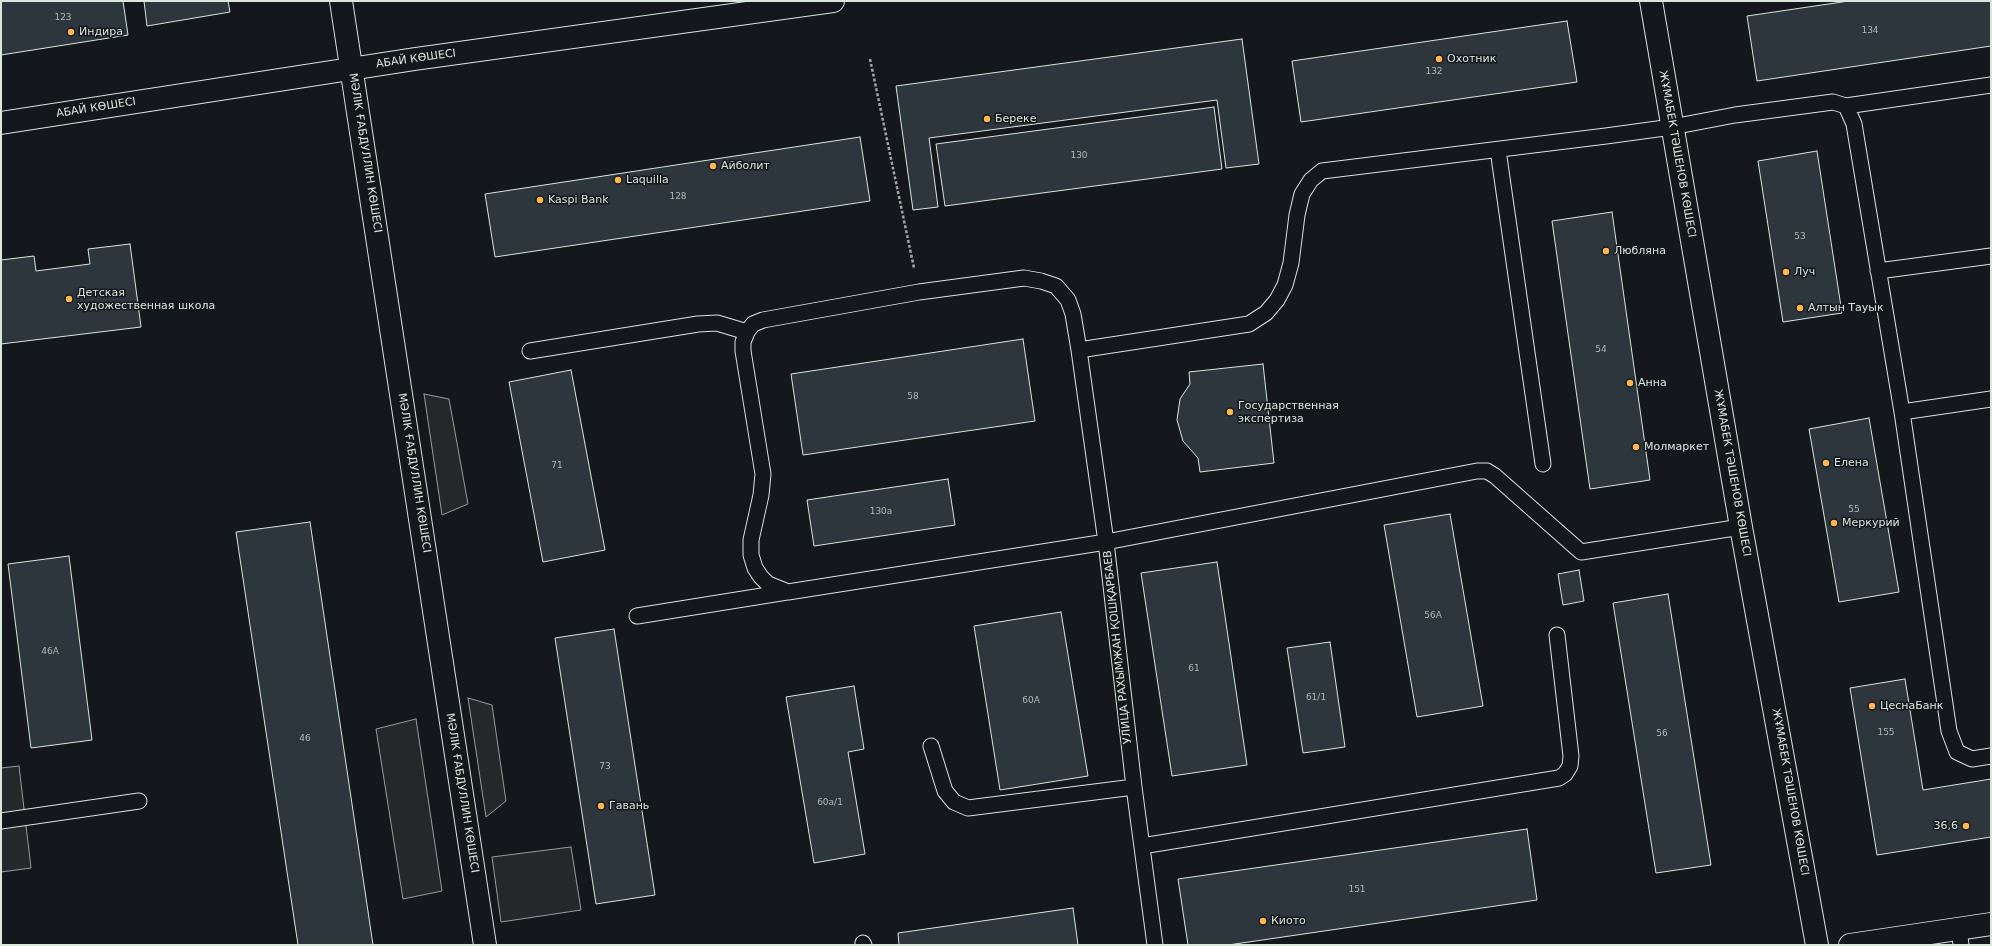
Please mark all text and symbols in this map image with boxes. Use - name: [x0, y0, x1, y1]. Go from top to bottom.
- house number: 123: [54, 13, 72, 23]
- place label: Индира: [79, 25, 123, 39]
- house number: 134: [1861, 26, 1879, 36]
- marker: Индира: [66, 27, 76, 37]
- street label: АБАЙ КӨШЕСІ: [375, 47, 457, 71]
- place label: Охотник: [1447, 52, 1496, 66]
- marker: Охотник: [1434, 54, 1444, 64]
- house number: 132: [1425, 67, 1443, 77]
- street label: ЖҰМАБЕК ТӘШЕНОВ КӨШЕСІ: [1656, 69, 1698, 239]
- street label: МӘЛІК ҒАБДУЛЛИН КӨШЕСІ: [346, 72, 384, 234]
- street label: АБАЙ КӨШЕСІ: [55, 95, 137, 121]
- place label: Береке: [995, 112, 1036, 126]
- marker: Береке: [982, 114, 992, 124]
- house number: 130: [1070, 151, 1088, 161]
- place label: Айболит: [721, 159, 770, 173]
- marker: Айболит: [708, 161, 718, 171]
- place label: Laquilla: [626, 173, 669, 187]
- marker: Laquilla: [613, 175, 623, 185]
- house number: 128: [669, 192, 687, 202]
- place label: Kaspi Bank: [548, 193, 609, 207]
- marker: Kaspi Bank: [535, 195, 545, 205]
- house number: 53: [1794, 232, 1806, 242]
- place label: Любляна: [1614, 244, 1666, 258]
- marker: Любляна: [1601, 246, 1611, 256]
- place label: Луч: [1794, 265, 1815, 279]
- marker: Луч: [1781, 267, 1791, 277]
- place label: Детская художественная школа: [77, 286, 215, 312]
- marker: Детская художественная школа: [64, 294, 74, 304]
- place label: Алтын Тауык: [1808, 301, 1884, 315]
- marker: Алтын Тауык: [1795, 303, 1805, 313]
- house number: 54: [1595, 345, 1607, 355]
- place label: Анна: [1638, 376, 1667, 390]
- marker: Анна: [1625, 378, 1635, 388]
- street label: ЖҰМАБЕК ТӘШЕНОВ КӨШЕСІ: [1711, 388, 1753, 558]
- street label: МӘЛІК ҒАБДУЛЛИН КӨШЕСІ: [395, 392, 433, 554]
- house number: 58: [907, 392, 919, 402]
- place label: Государственная экспертиза: [1238, 399, 1339, 425]
- marker: Государственная экспертиза: [1225, 407, 1235, 417]
- place label: Молмаркет: [1644, 440, 1709, 454]
- marker: Молмаркет: [1631, 442, 1641, 452]
- place label: Елена: [1834, 456, 1869, 470]
- marker: Елена: [1821, 458, 1831, 468]
- house number: 71: [551, 461, 563, 471]
- house number: 55: [1848, 505, 1860, 515]
- house number: 130а: [870, 507, 892, 517]
- place label: Меркурий: [1842, 516, 1900, 530]
- marker: Меркурий: [1829, 518, 1839, 528]
- street label: УЛИЦА РАХЫМЖАН ҚОШҚАРБАЕВ: [1101, 550, 1135, 744]
- house number: 56А: [1424, 611, 1442, 621]
- house number: 46А: [41, 647, 59, 657]
- house number: 61: [1188, 664, 1200, 674]
- house number: 61/1: [1306, 693, 1326, 703]
- house number: 60А: [1022, 696, 1040, 706]
- place label: ЦеснаБанк: [1880, 699, 1943, 713]
- marker: ЦеснаБанк: [1867, 701, 1877, 711]
- street label: ЖҰМАБЕК ТӘШЕНОВ КӨШЕСІ: [1769, 707, 1811, 877]
- street label: МӘЛІК ҒАБДУЛЛИН КӨШЕСІ: [443, 712, 481, 874]
- house number: 155: [1877, 728, 1895, 738]
- house number: 56: [1656, 729, 1668, 739]
- house number: 46: [299, 734, 311, 744]
- house number: 73: [599, 762, 611, 772]
- house number: 60а/1: [817, 798, 843, 808]
- place label: Гавань: [609, 799, 649, 813]
- marker: Гавань: [596, 801, 606, 811]
- place label: 36,6: [1934, 819, 1958, 833]
- marker: 36,6: [1961, 821, 1971, 831]
- house number: 151: [1348, 885, 1366, 895]
- place label: Киото: [1271, 914, 1306, 928]
- marker: Киото: [1258, 916, 1268, 926]

